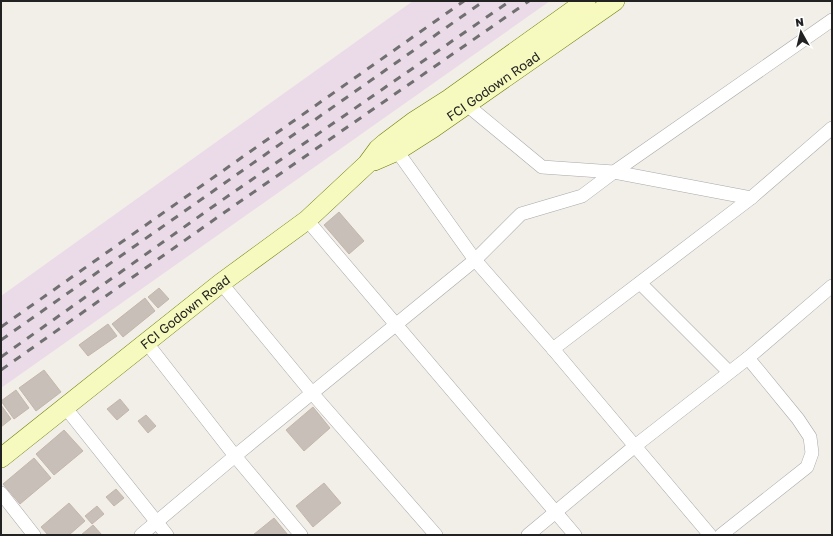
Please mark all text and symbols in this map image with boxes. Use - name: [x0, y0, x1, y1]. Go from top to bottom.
- north arrow: [781, 12, 821, 52]
- text: N: [794, 15, 805, 29]
- street label: FCI Godown Road: [443, 48, 543, 124]
- street label: FCI Godown Road: [137, 271, 233, 352]

